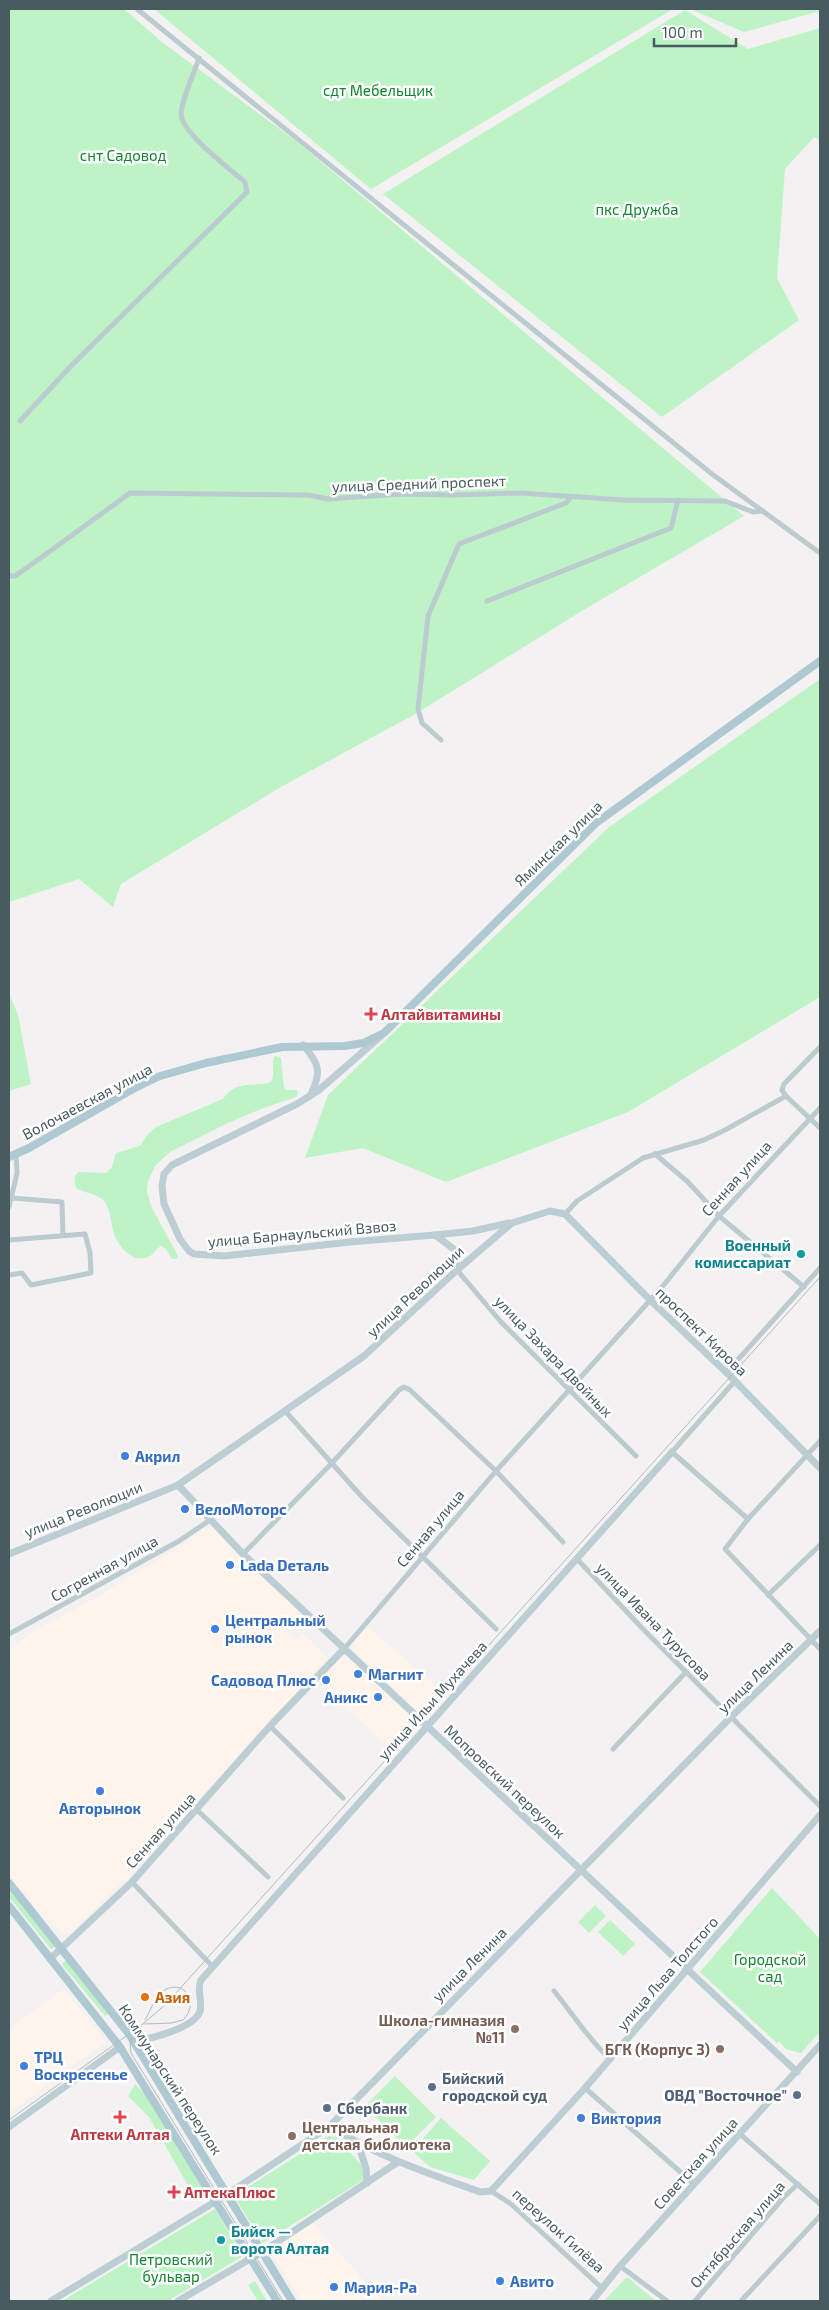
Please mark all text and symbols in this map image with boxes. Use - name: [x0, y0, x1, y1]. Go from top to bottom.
- scale bar: [654, 15, 736, 47]
- text: 100 m: [662, 23, 703, 41]
- park label: сдт Мебельщик: [323, 81, 433, 99]
- park label: снт Садовод: [80, 146, 166, 164]
- park label: пкс Дружба: [595, 200, 679, 219]
- street label: улица Средний проспект: [332, 471, 507, 496]
- street label: Яминская улица: [510, 797, 606, 890]
- place label: Алтайвитамины: [381, 1005, 501, 1023]
- marker: Алтайвитамины: [365, 1008, 377, 1020]
- street label: Волочаевская улица: [19, 1059, 155, 1144]
- street label: Сенная улица: [697, 1136, 775, 1220]
- street label: улица Барнаульский Взвоз: [207, 1216, 397, 1251]
- place label: Военный комиссариат: [695, 1236, 791, 1271]
- street label: улица Революции: [363, 1242, 468, 1341]
- marker: Военный комиссариат: [795, 1248, 807, 1260]
- street label: проспект Кирова: [652, 1283, 752, 1379]
- street label: улица Захара Двойных: [491, 1291, 617, 1421]
- place label: Акрил: [135, 1447, 180, 1465]
- marker: Акрил: [119, 1450, 131, 1462]
- street label: улица Революции: [21, 1477, 145, 1542]
- street label: Сенная улица: [392, 1486, 468, 1571]
- place label: ВелоМоторс: [195, 1500, 287, 1518]
- marker: ВелоМоторс: [179, 1503, 191, 1515]
- street label: Согренная улица: [47, 1531, 161, 1606]
- place label: Lada Dеталь: [240, 1556, 329, 1574]
- street label: улица Ивана Турусова: [592, 1558, 715, 1684]
- marker: Lada Dеталь: [224, 1559, 236, 1571]
- place label: Центральный рынок: [225, 1611, 326, 1646]
- marker: Центральный рынок: [209, 1623, 221, 1635]
- street label: улица Ленина: [714, 1636, 797, 1717]
- street label: улица Ильи Мухачева: [374, 1637, 491, 1764]
- place label: Магнит: [368, 1665, 424, 1683]
- marker: Магнит: [352, 1668, 364, 1680]
- place label: Садовод Плюс: [211, 1671, 316, 1689]
- marker: Садовод Плюс: [320, 1674, 332, 1686]
- place label: Аникс: [324, 1688, 368, 1706]
- marker: Аникс: [372, 1691, 384, 1703]
- street label: Мопровский переулок: [440, 1720, 569, 1842]
- marker: Авторынок: [94, 1785, 106, 1797]
- street label: Сенная улица: [121, 1788, 199, 1872]
- place label: Авторынок: [59, 1799, 142, 1817]
- street label: улица Льва Толстого: [613, 1912, 722, 2034]
- street label: улица Ленина: [428, 1923, 511, 2006]
- park label: Городской сад: [734, 1950, 806, 1985]
- place label: Азия: [155, 1988, 190, 2006]
- marker: Азия: [139, 1991, 151, 2003]
- street label: Коммунарский переулок: [115, 2000, 226, 2158]
- place label: Школа-гимназия №11: [379, 2011, 505, 2046]
- marker: Школа-гимназия №11: [509, 2023, 521, 2035]
- place label: БГК (Корпус 3): [605, 2040, 710, 2058]
- marker: БГК (Корпус 3): [714, 2043, 726, 2055]
- place label: ТРЦ Воскресенье: [34, 2048, 128, 2083]
- marker: ТРЦ Воскресенье: [18, 2060, 30, 2072]
- place label: Бийский городской суд: [442, 2069, 548, 2104]
- marker: Бийский городской суд: [426, 2081, 438, 2093]
- place label: ОВД "Восточное": [664, 2086, 787, 2104]
- marker: ОВД "Восточное": [791, 2089, 803, 2101]
- place label: Сбербанк: [337, 2099, 408, 2117]
- marker: Сбербанк: [321, 2102, 333, 2114]
- place label: Виктория: [591, 2109, 661, 2127]
- marker: Аптеки Алтая: [114, 2111, 126, 2123]
- marker: Виктория: [575, 2112, 587, 2124]
- street label: Советская улица: [649, 2113, 742, 2213]
- place label: Центральная детская библиотека: [302, 2118, 451, 2153]
- place label: Аптеки Алтая: [70, 2125, 170, 2143]
- marker: Центральная детская библиотека: [286, 2130, 298, 2142]
- street label: Октябрьская улица: [686, 2177, 789, 2292]
- place label: АптекаПлюс: [184, 2183, 276, 2201]
- street label: переулок Гилёва: [509, 2184, 609, 2277]
- marker: АптекаПлюс: [168, 2186, 180, 2198]
- place label: Бийск — ворота Алтая: [231, 2222, 329, 2257]
- marker: Бийск — ворота Алтая: [215, 2234, 227, 2246]
- park label: Петровский бульвар: [129, 2250, 213, 2286]
- place label: Авито: [510, 2272, 554, 2290]
- marker: Авито: [494, 2275, 506, 2287]
- place label: Мария-Ра: [344, 2278, 417, 2296]
- marker: Мария-Ра: [328, 2281, 340, 2293]

